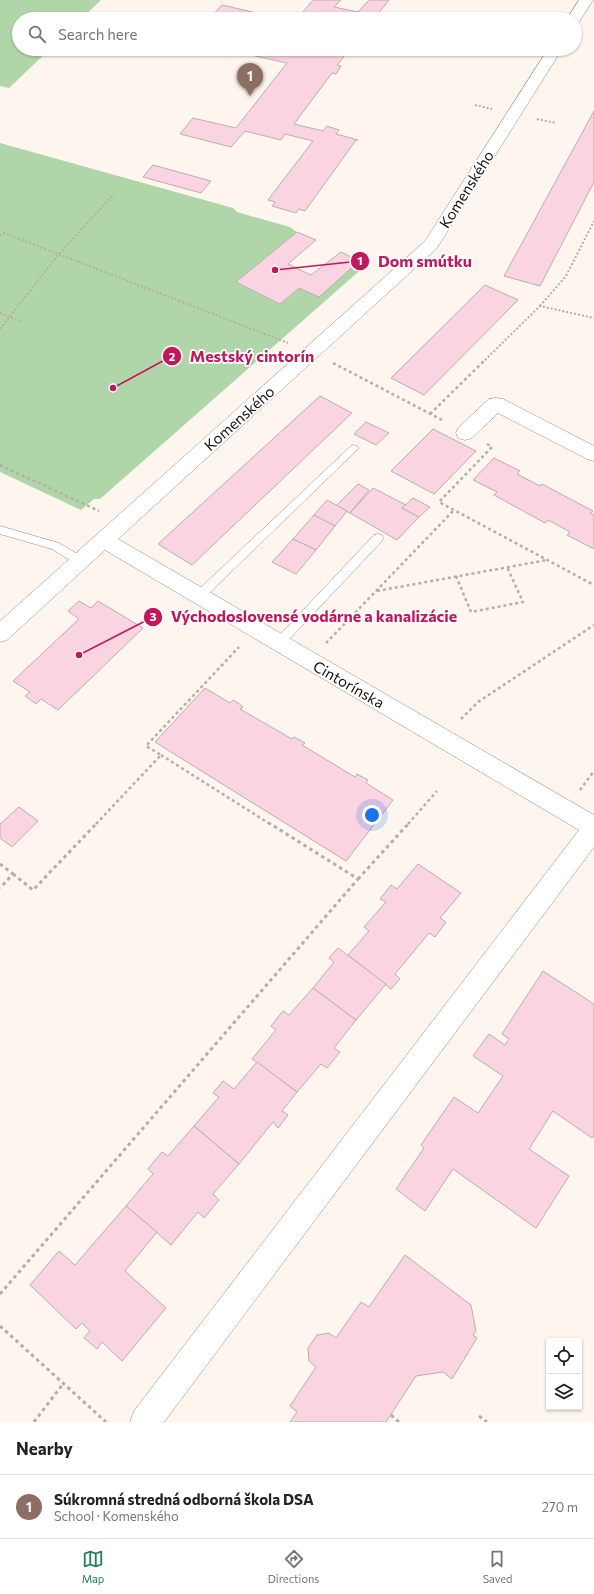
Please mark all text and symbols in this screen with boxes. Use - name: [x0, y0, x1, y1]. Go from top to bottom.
- search box: [12, 12, 582, 56]
- icon: search: [26, 23, 48, 45]
- text: Search here: [58, 25, 137, 43]
- pin: 1: [237, 63, 263, 96]
- street label: Komenského: [435, 147, 497, 231]
- callout: Dom smútku: [350, 247, 480, 275]
- text: Dom smútku: [378, 251, 472, 270]
- text: 1: [357, 253, 363, 267]
- callout: Mestský cintorín: [162, 342, 323, 370]
- text: Mestský cintorín: [190, 346, 314, 365]
- text: 2: [169, 349, 176, 363]
- street label: Komenského: [200, 382, 278, 454]
- callout: Východoslovensé vodárne a kanalizácie: [143, 603, 465, 631]
- text: Východoslovensé vodárne a kanalizácie: [171, 606, 457, 625]
- text: 3: [150, 609, 157, 623]
- street label: Cintorínska: [310, 656, 388, 712]
- your location: [362, 805, 382, 825]
- map controls: [546, 1338, 582, 1410]
- button: locate: [546, 1338, 582, 1374]
- button: layers: [546, 1374, 582, 1410]
- text: Nearby: [16, 1438, 73, 1459]
- text: Súkromná stredná odborná škola DSA: [54, 1490, 314, 1508]
- text: 1: [26, 1499, 32, 1515]
- text: 270 m: [542, 1499, 578, 1515]
- text: School · Komenského: [54, 1508, 179, 1524]
- tab: Map: [82, 1548, 104, 1585]
- tab: Directions: [268, 1548, 319, 1585]
- tab: Saved: [483, 1548, 512, 1585]

